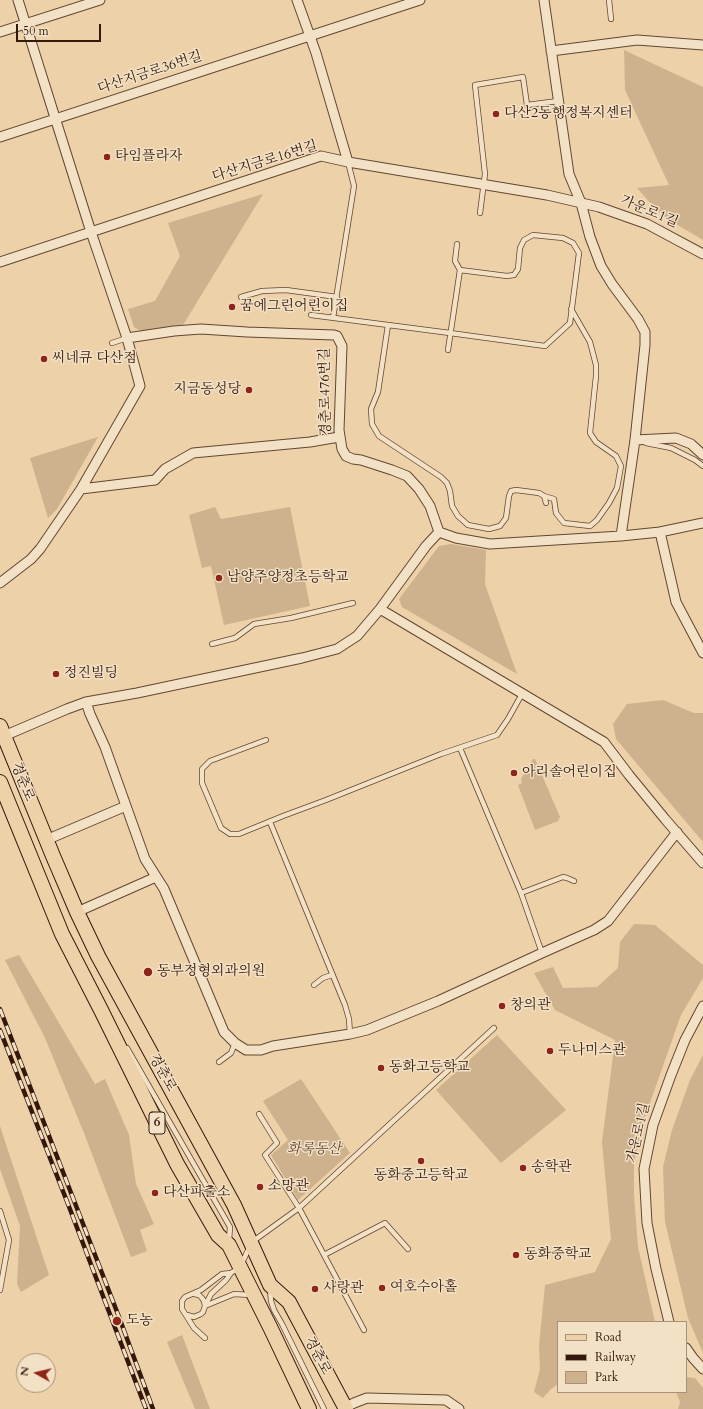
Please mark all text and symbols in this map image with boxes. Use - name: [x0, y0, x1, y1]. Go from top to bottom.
- scale bar: [18, 16, 103, 42]
- text: 50 m: [23, 23, 49, 39]
- street label: 다산지금로36번길: [96, 48, 204, 98]
- place label: 다산2동행정복지센터: [504, 106, 633, 122]
- marker: 다산2동행정복지센터: [491, 109, 501, 119]
- street label: 다산지금로16번길: [210, 138, 320, 186]
- place label: 타임플라자: [115, 149, 183, 165]
- marker: 타임플라자: [102, 152, 112, 162]
- street label: 가운로1길: [618, 192, 680, 232]
- place label: 꿈에그린어린이집: [240, 299, 348, 315]
- marker: 꿈에그린어린이집: [227, 302, 237, 312]
- street label: 경춘로476번길: [317, 347, 335, 437]
- place label: 씨네큐 다산점: [52, 351, 137, 367]
- marker: 씨네큐 다산점: [39, 354, 49, 364]
- place label: 지금동성당: [173, 382, 241, 398]
- marker: 지금동성당: [244, 385, 254, 395]
- place label: 남양주양정초등학교: [227, 570, 349, 586]
- marker: 남양주양정초등학교: [214, 573, 224, 583]
- place label: 정진빌딩: [64, 666, 118, 682]
- marker: 정진빌딩: [51, 669, 61, 679]
- street label: 경춘로: [7, 760, 37, 804]
- place label: 아리솔어린이집: [522, 765, 617, 781]
- marker: 아리솔어린이집: [509, 768, 519, 778]
- place label: 동부정형외과의원: [157, 964, 265, 980]
- marker: 동부정형외과의원: [142, 966, 154, 978]
- place label: 창의관: [510, 998, 551, 1014]
- marker: 창의관: [497, 1001, 507, 1011]
- place label: 두나미스관: [558, 1043, 626, 1059]
- marker: 두나미스관: [545, 1046, 555, 1056]
- street label: 경춘로: [145, 1051, 179, 1095]
- place label: 동화고등학교: [389, 1060, 470, 1076]
- marker: 동화고등학교: [376, 1063, 386, 1073]
- street label: 가운로1길: [624, 1101, 654, 1165]
- road number: 6: [149, 1112, 165, 1134]
- park label: 화록동산: [287, 1142, 341, 1158]
- marker: 동화중고등학교: [416, 1156, 426, 1166]
- place label: 송학관: [531, 1160, 572, 1176]
- marker: 송학관: [518, 1163, 528, 1173]
- place label: 동화중고등학교: [374, 1168, 468, 1184]
- place label: 소망관: [268, 1179, 309, 1195]
- marker: 소망관: [255, 1182, 265, 1192]
- place label: 다산파출소: [163, 1185, 231, 1201]
- marker: 다산파출소: [150, 1188, 160, 1198]
- place label: 동화중학교: [524, 1247, 592, 1263]
- marker: 동화중학교: [511, 1250, 521, 1260]
- place label: 여호수아홀: [390, 1280, 458, 1296]
- place label: 사랑관: [323, 1281, 364, 1297]
- marker: 여호수아홀: [377, 1283, 387, 1293]
- marker: 사랑관: [310, 1284, 320, 1294]
- place label: 도농: [126, 1313, 153, 1329]
- marker: 도농: [111, 1315, 123, 1327]
- legend: [557, 1321, 687, 1393]
- text: Road: [595, 1329, 621, 1345]
- street label: 경춘로: [300, 1334, 334, 1378]
- text: Railway: [595, 1349, 636, 1365]
- north arrow: [16, 1353, 56, 1393]
- text: N: [17, 1366, 33, 1377]
- text: Park: [595, 1369, 618, 1385]

